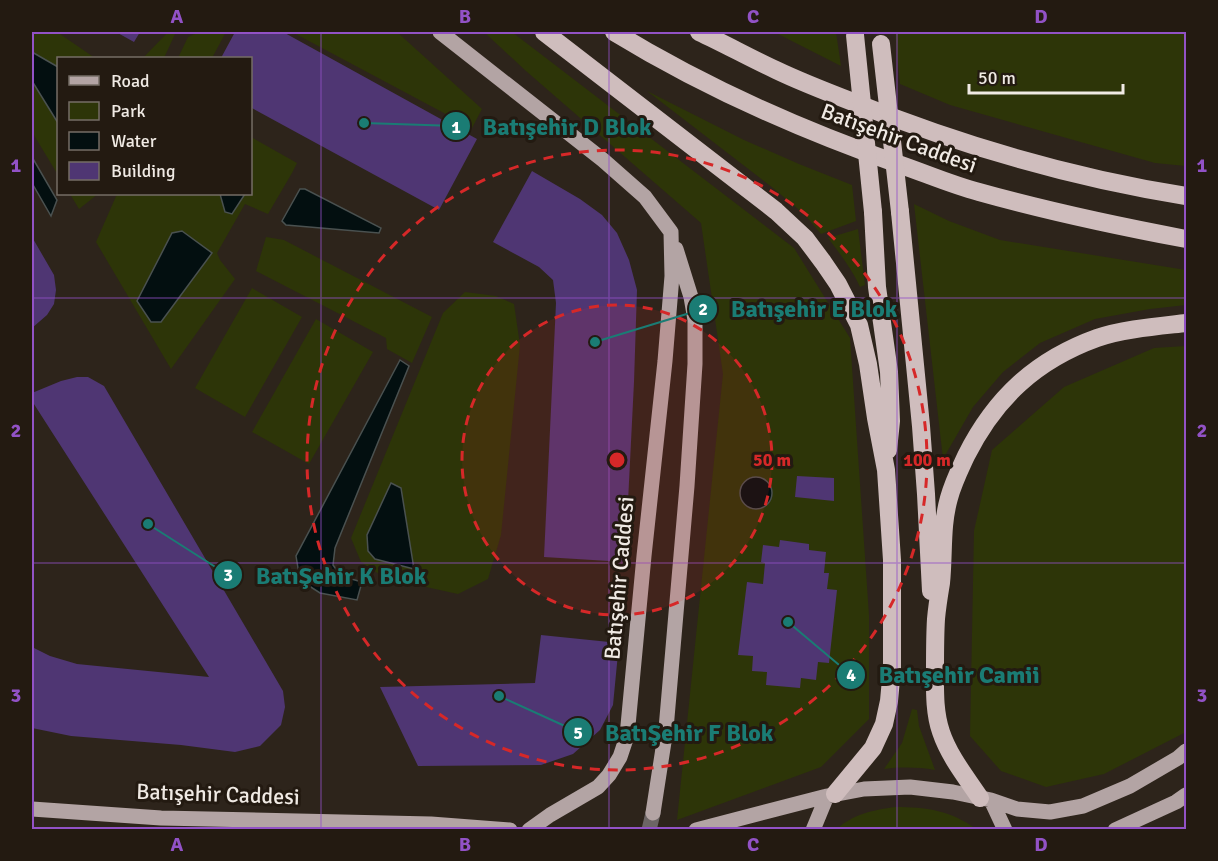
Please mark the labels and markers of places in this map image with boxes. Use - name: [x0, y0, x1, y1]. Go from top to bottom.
- callout: Batışehir D Blok: [441, 105, 664, 147]
- callout: Batışehir E Blok: [688, 288, 909, 330]
- centre of rings: [607, 450, 627, 470]
- callout: BatıŞehir K Blok: [213, 554, 438, 596]
- callout: Batışehir Camii: [836, 654, 1051, 696]
- callout: BatıŞehir F Blok: [563, 711, 785, 753]

